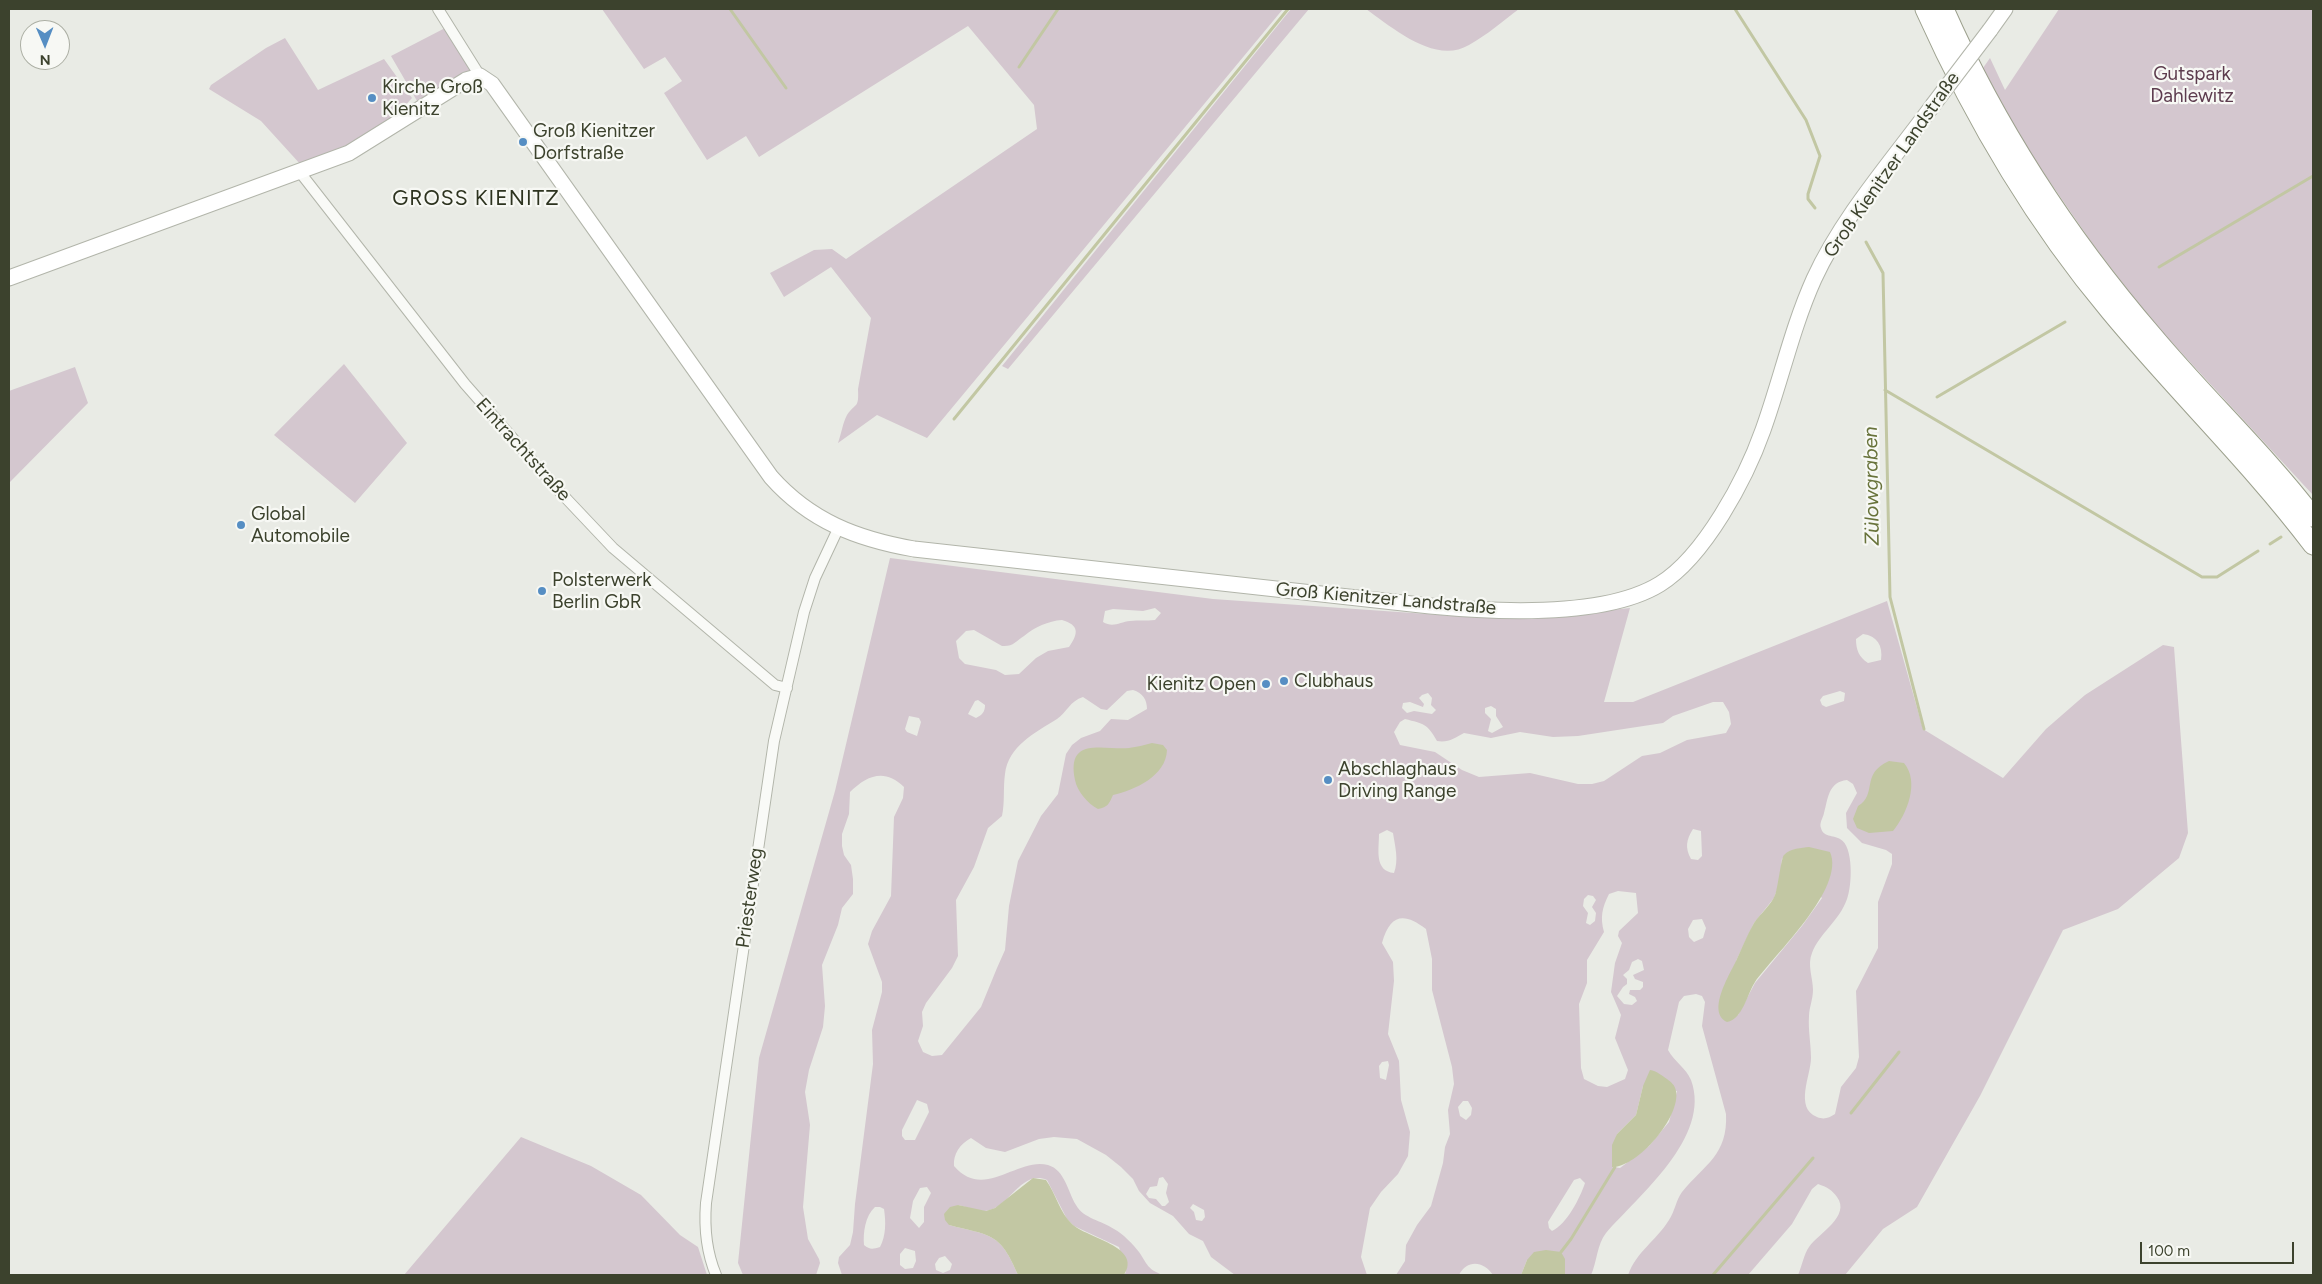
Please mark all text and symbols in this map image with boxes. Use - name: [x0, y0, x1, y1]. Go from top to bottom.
- north arrow: [20, 20, 70, 70]
- text: N: [40, 51, 51, 68]
- park label: Gutspark Dahlewitz: [2150, 63, 2234, 107]
- street label: Groß Kienitzer Landstraße: [1819, 68, 1965, 262]
- place label: Kirche Groß Kienitz: [382, 76, 483, 120]
- marker: Kirche Groß Kienitz: [366, 92, 378, 104]
- place label: Groß Kienitzer Dorfstraße: [533, 120, 655, 164]
- marker: Groß Kienitzer Dorfstraße: [517, 136, 529, 148]
- district label: GROSS KIENITZ: [391, 186, 561, 212]
- street label: Eintrachtstraße: [471, 394, 575, 506]
- water label: Zülowgraben: [1859, 426, 1885, 546]
- place label: Global Automobile: [251, 503, 350, 547]
- marker: Global Automobile: [235, 519, 247, 531]
- place label: Polsterwerk Berlin GbR: [552, 569, 651, 613]
- street label: Groß Kienitzer Landstraße: [1275, 578, 1497, 620]
- marker: Polsterwerk Berlin GbR: [536, 585, 548, 597]
- place label: Clubhaus: [1294, 670, 1373, 692]
- place label: Kienitz Open: [1146, 673, 1256, 695]
- marker: Clubhaus: [1278, 675, 1290, 687]
- marker: Kienitz Open: [1260, 678, 1272, 690]
- place label: Abschlaghaus Driving Range: [1338, 758, 1457, 802]
- marker: Abschlaghaus Driving Range: [1322, 774, 1334, 786]
- street label: Priesterweg: [732, 846, 768, 950]
- scale bar: [2142, 1232, 2296, 1264]
- text: 100 m: [2148, 1242, 2190, 1260]

